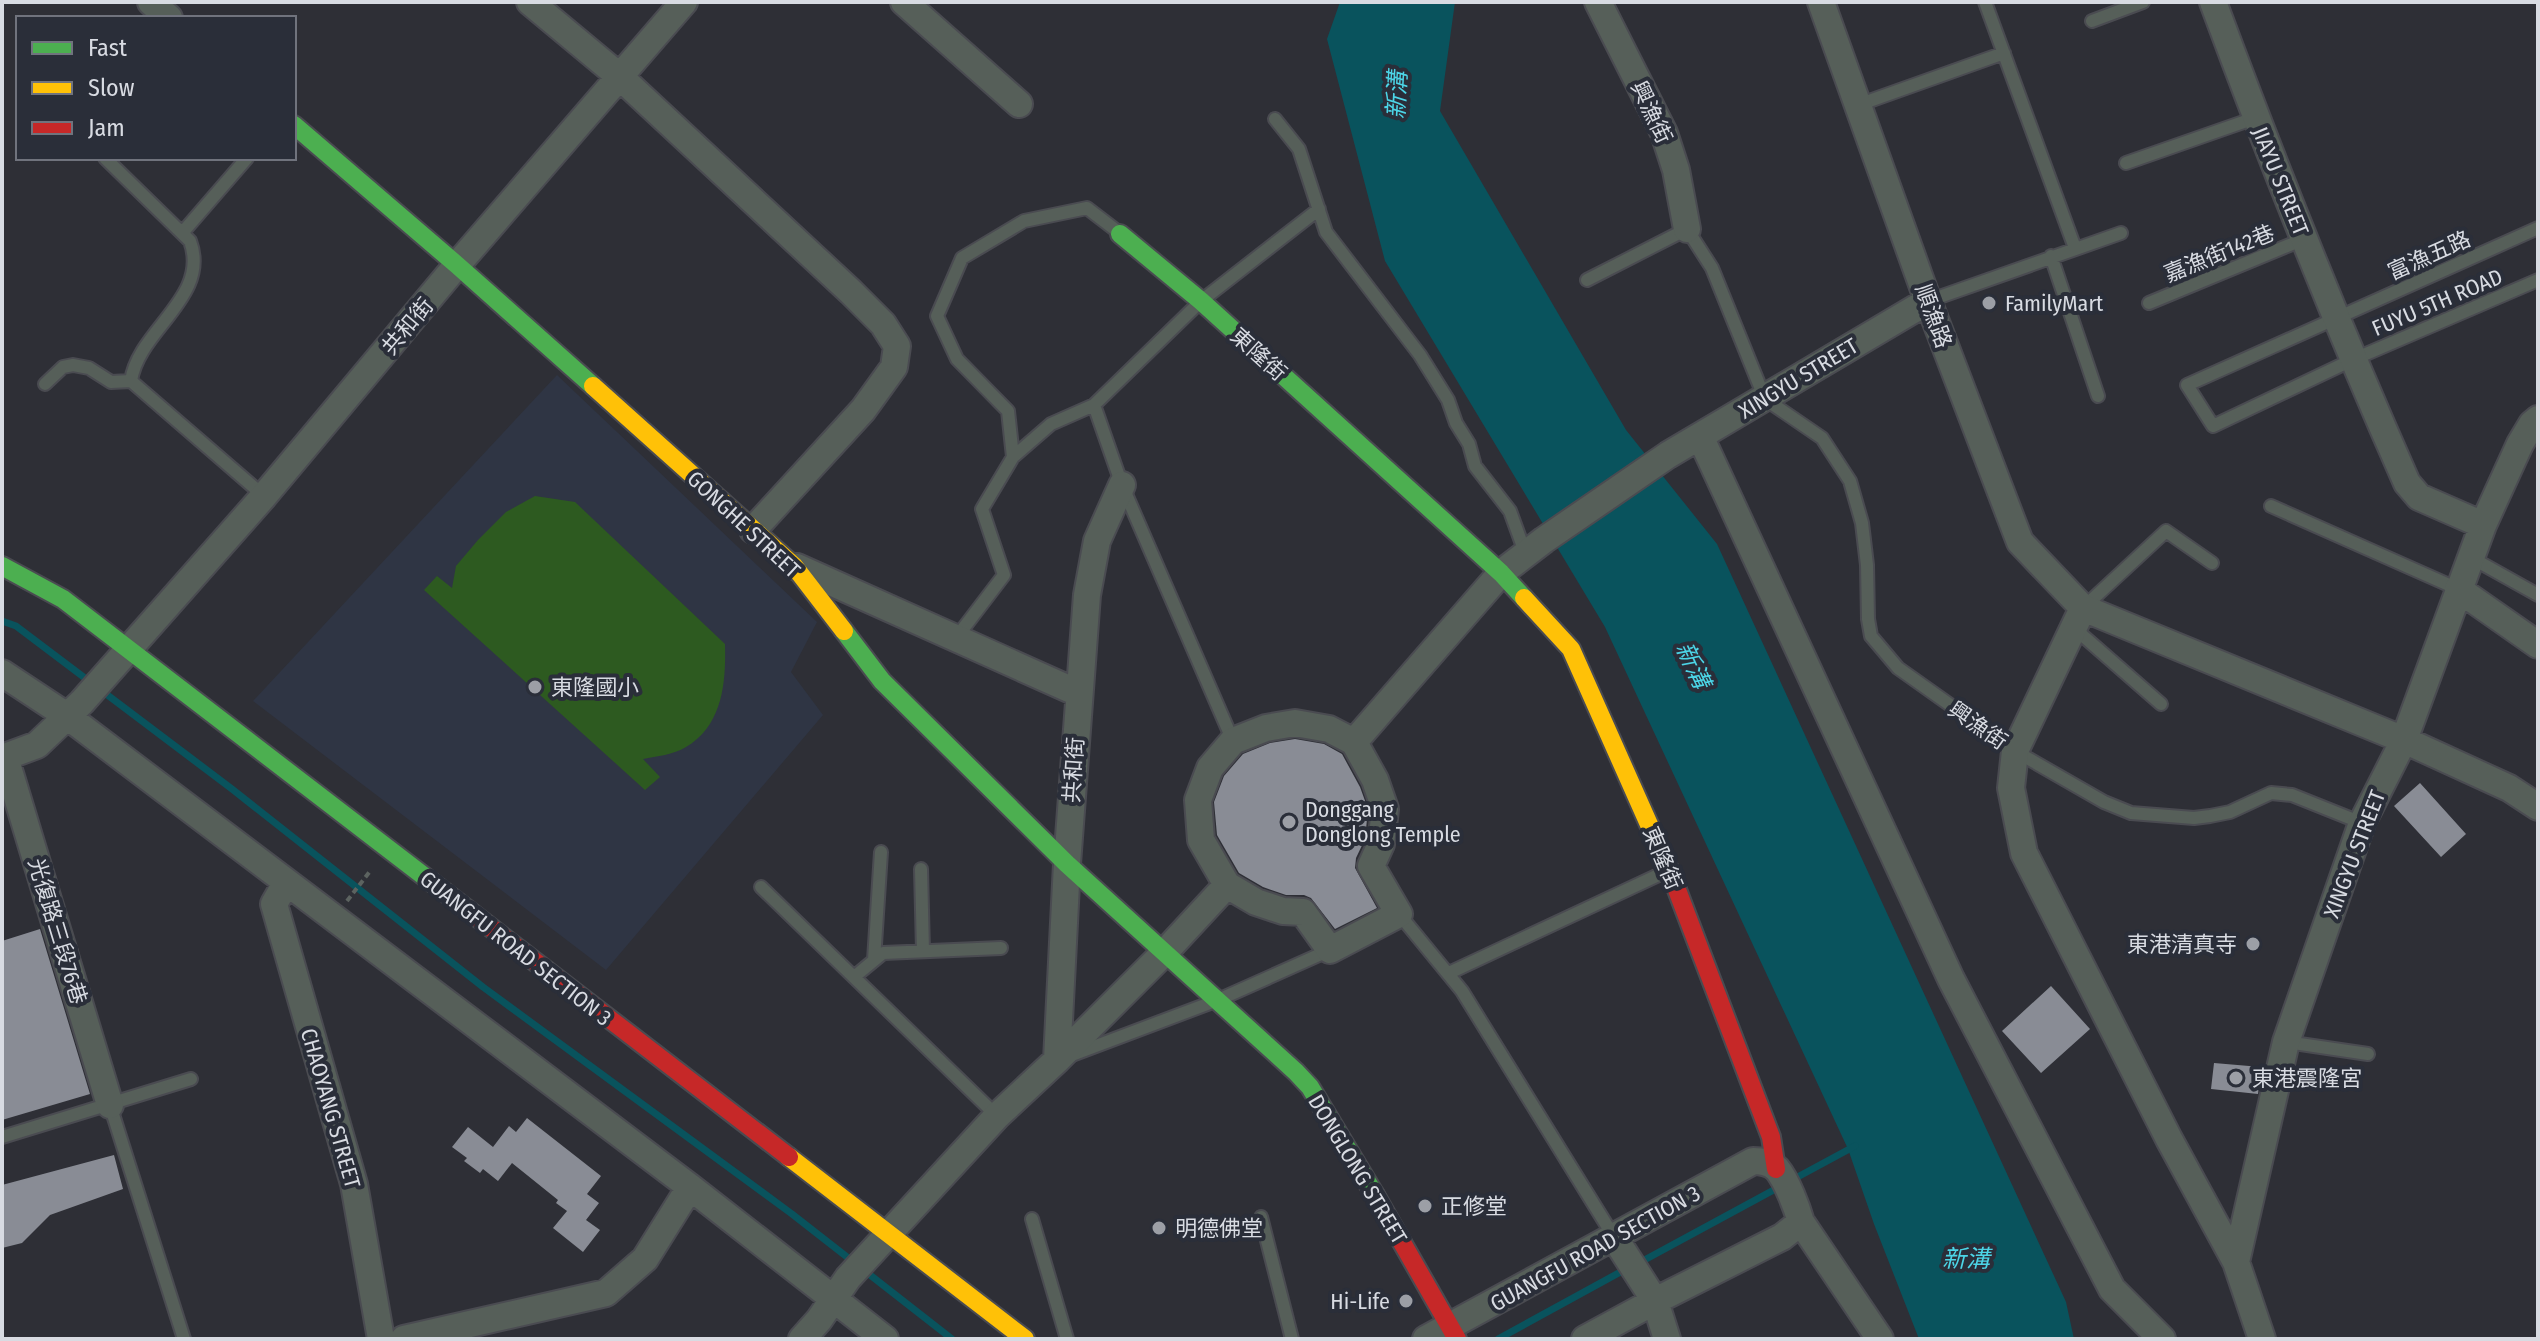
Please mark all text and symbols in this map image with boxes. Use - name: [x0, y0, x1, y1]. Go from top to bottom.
- legend: [16, 16, 296, 160]
- text: Fast: [88, 34, 127, 62]
- water label: 新溝: [1382, 67, 1412, 120]
- text: Slow: [88, 74, 135, 102]
- street label: 興漁街: [1625, 77, 1678, 148]
- text: Jam: [88, 114, 125, 142]
- street label: JIAYU STREET: [2247, 123, 2315, 240]
- street label: 嘉漁街142巷: [2160, 219, 2278, 288]
- street label: 富漁五路: [2384, 225, 2475, 286]
- street label: FUYU 5TH ROAD: [2368, 263, 2507, 342]
- street label: 順漁路: [1910, 281, 1958, 352]
- place label: FamilyMart: [2005, 290, 2104, 317]
- street label: 共和街: [376, 292, 439, 360]
- marker: FamilyMart: [1980, 294, 1998, 312]
- street label: 東隆街: [1225, 322, 1292, 386]
- street label: XINGYU STREET: [1734, 332, 1864, 425]
- street label: GONGHE STREET: [682, 465, 806, 584]
- water label: 新溝: [1670, 637, 1717, 695]
- place label: 東隆國小: [551, 674, 639, 701]
- marker: 東隆國小: [526, 678, 544, 696]
- street label: 興漁街: [1943, 695, 2012, 755]
- street label: 共和街: [1058, 736, 1089, 804]
- street label: XINGYU STREET: [2318, 786, 2391, 922]
- place label: Donggang Donglong Temple: [1305, 796, 1461, 848]
- marker: Donggang Donglong Temple: [1280, 813, 1298, 831]
- street label: 東隆街: [1637, 823, 1688, 894]
- street label: 光復路三段76巷: [22, 855, 93, 1007]
- street label: GUANGFU ROAD SECTION 3: [415, 865, 617, 1032]
- place label: 東港清真寺: [2127, 931, 2237, 958]
- marker: 東港清真寺: [2244, 935, 2262, 953]
- street label: CHAOYANG STREET: [295, 1025, 366, 1192]
- place label: 東港震隆宮: [2252, 1065, 2362, 1092]
- marker: 東港震隆宮: [2227, 1069, 2245, 1087]
- street label: DONGLONG STREET: [1302, 1090, 1413, 1250]
- street label: GUANGFU ROAD SECTION 3: [1486, 1180, 1705, 1317]
- place label: 正修堂: [1441, 1193, 1507, 1220]
- marker: 正修堂: [1416, 1197, 1434, 1215]
- place label: 明德佛堂: [1175, 1215, 1263, 1242]
- marker: 明德佛堂: [1150, 1219, 1168, 1237]
- water label: 新溝: [1942, 1245, 1993, 1273]
- place label: Hi-Life: [1330, 1288, 1390, 1315]
- marker: Hi-Life: [1397, 1292, 1415, 1310]

